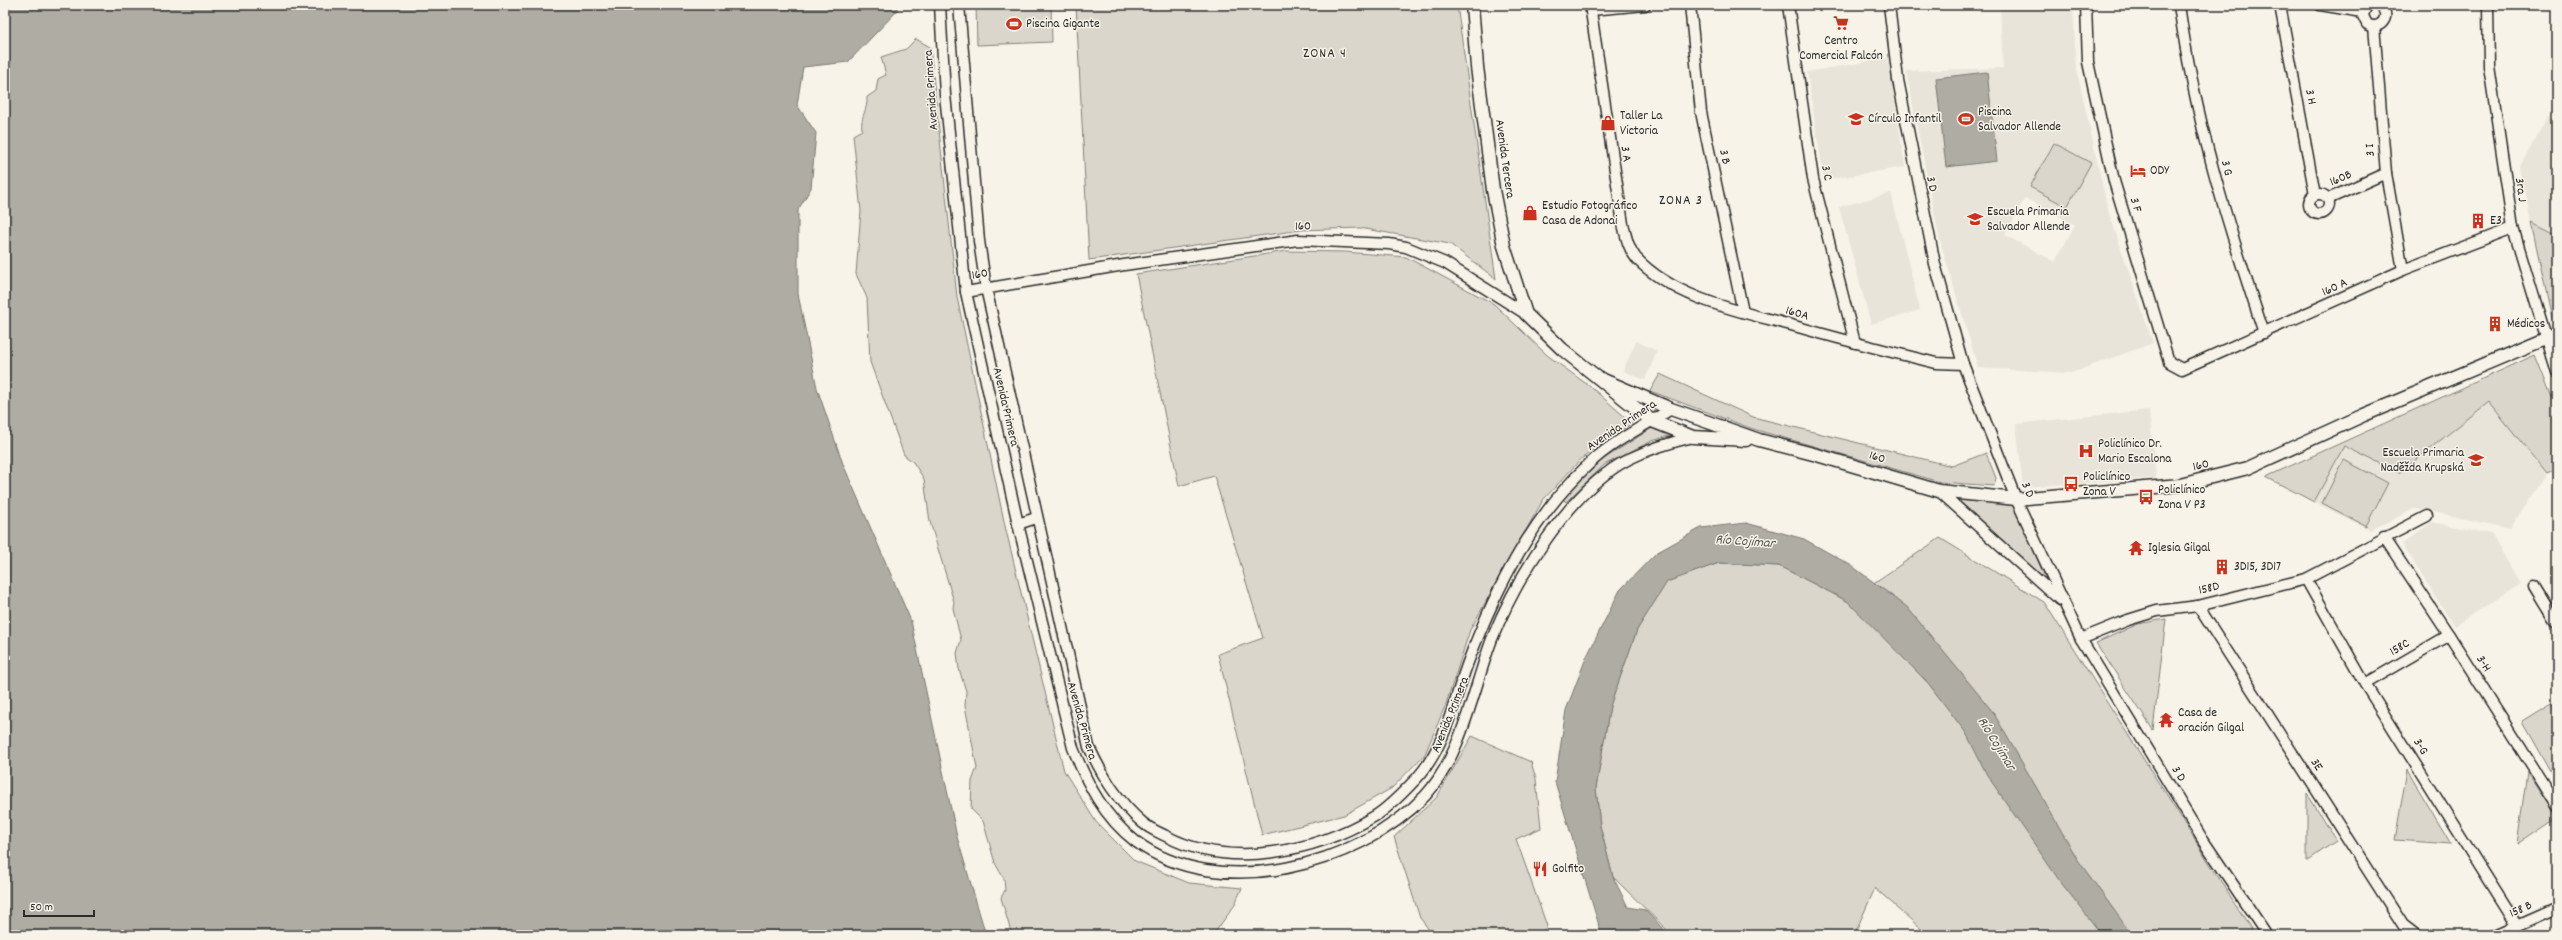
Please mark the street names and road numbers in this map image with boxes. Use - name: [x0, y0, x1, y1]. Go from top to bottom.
- street label: Avenida Primera: [920, 48, 944, 131]
- street label: 3 H: [2299, 88, 2321, 106]
- street label: Avenida Tercera: [1489, 118, 1519, 201]
- street label: 3 I: [2361, 143, 2381, 157]
- street label: 3 A: [1614, 145, 1636, 163]
- street label: 3 B: [1713, 148, 1735, 166]
- street label: 3 G: [2215, 158, 2237, 178]
- street label: 3 C: [1815, 164, 1837, 183]
- street label: 160B: [2327, 166, 2355, 192]
- street label: 3 D: [1920, 175, 1942, 194]
- street label: 3ra J: [2509, 177, 2531, 204]
- street label: 3 F: [2124, 195, 2146, 215]
- street label: 160: [1295, 217, 1311, 237]
- street label: 160: [970, 264, 990, 286]
- street label: 160 A: [2319, 274, 2351, 302]
- street label: 160A: [1783, 302, 1811, 326]
- street label: Avenida Primera: [987, 366, 1024, 449]
- street label: Avenida Primera: [1583, 395, 1661, 456]
- street label: 160: [1866, 447, 1888, 469]
- street label: 160: [2191, 455, 2211, 477]
- street label: 3 D: [2015, 479, 2039, 501]
- street label: 158D: [2197, 577, 2222, 601]
- street label: 158C: [2386, 634, 2414, 661]
- street label: 3-H: [2470, 652, 2496, 676]
- street label: Avenida Primera: [1427, 673, 1475, 756]
- street label: Avenida Primera: [1061, 680, 1101, 763]
- street label: 3-G: [2407, 735, 2433, 759]
- street label: 3E: [2305, 755, 2327, 775]
- street label: 3 D: [2166, 762, 2190, 786]
- street label: 158 B: [2507, 897, 2535, 923]

